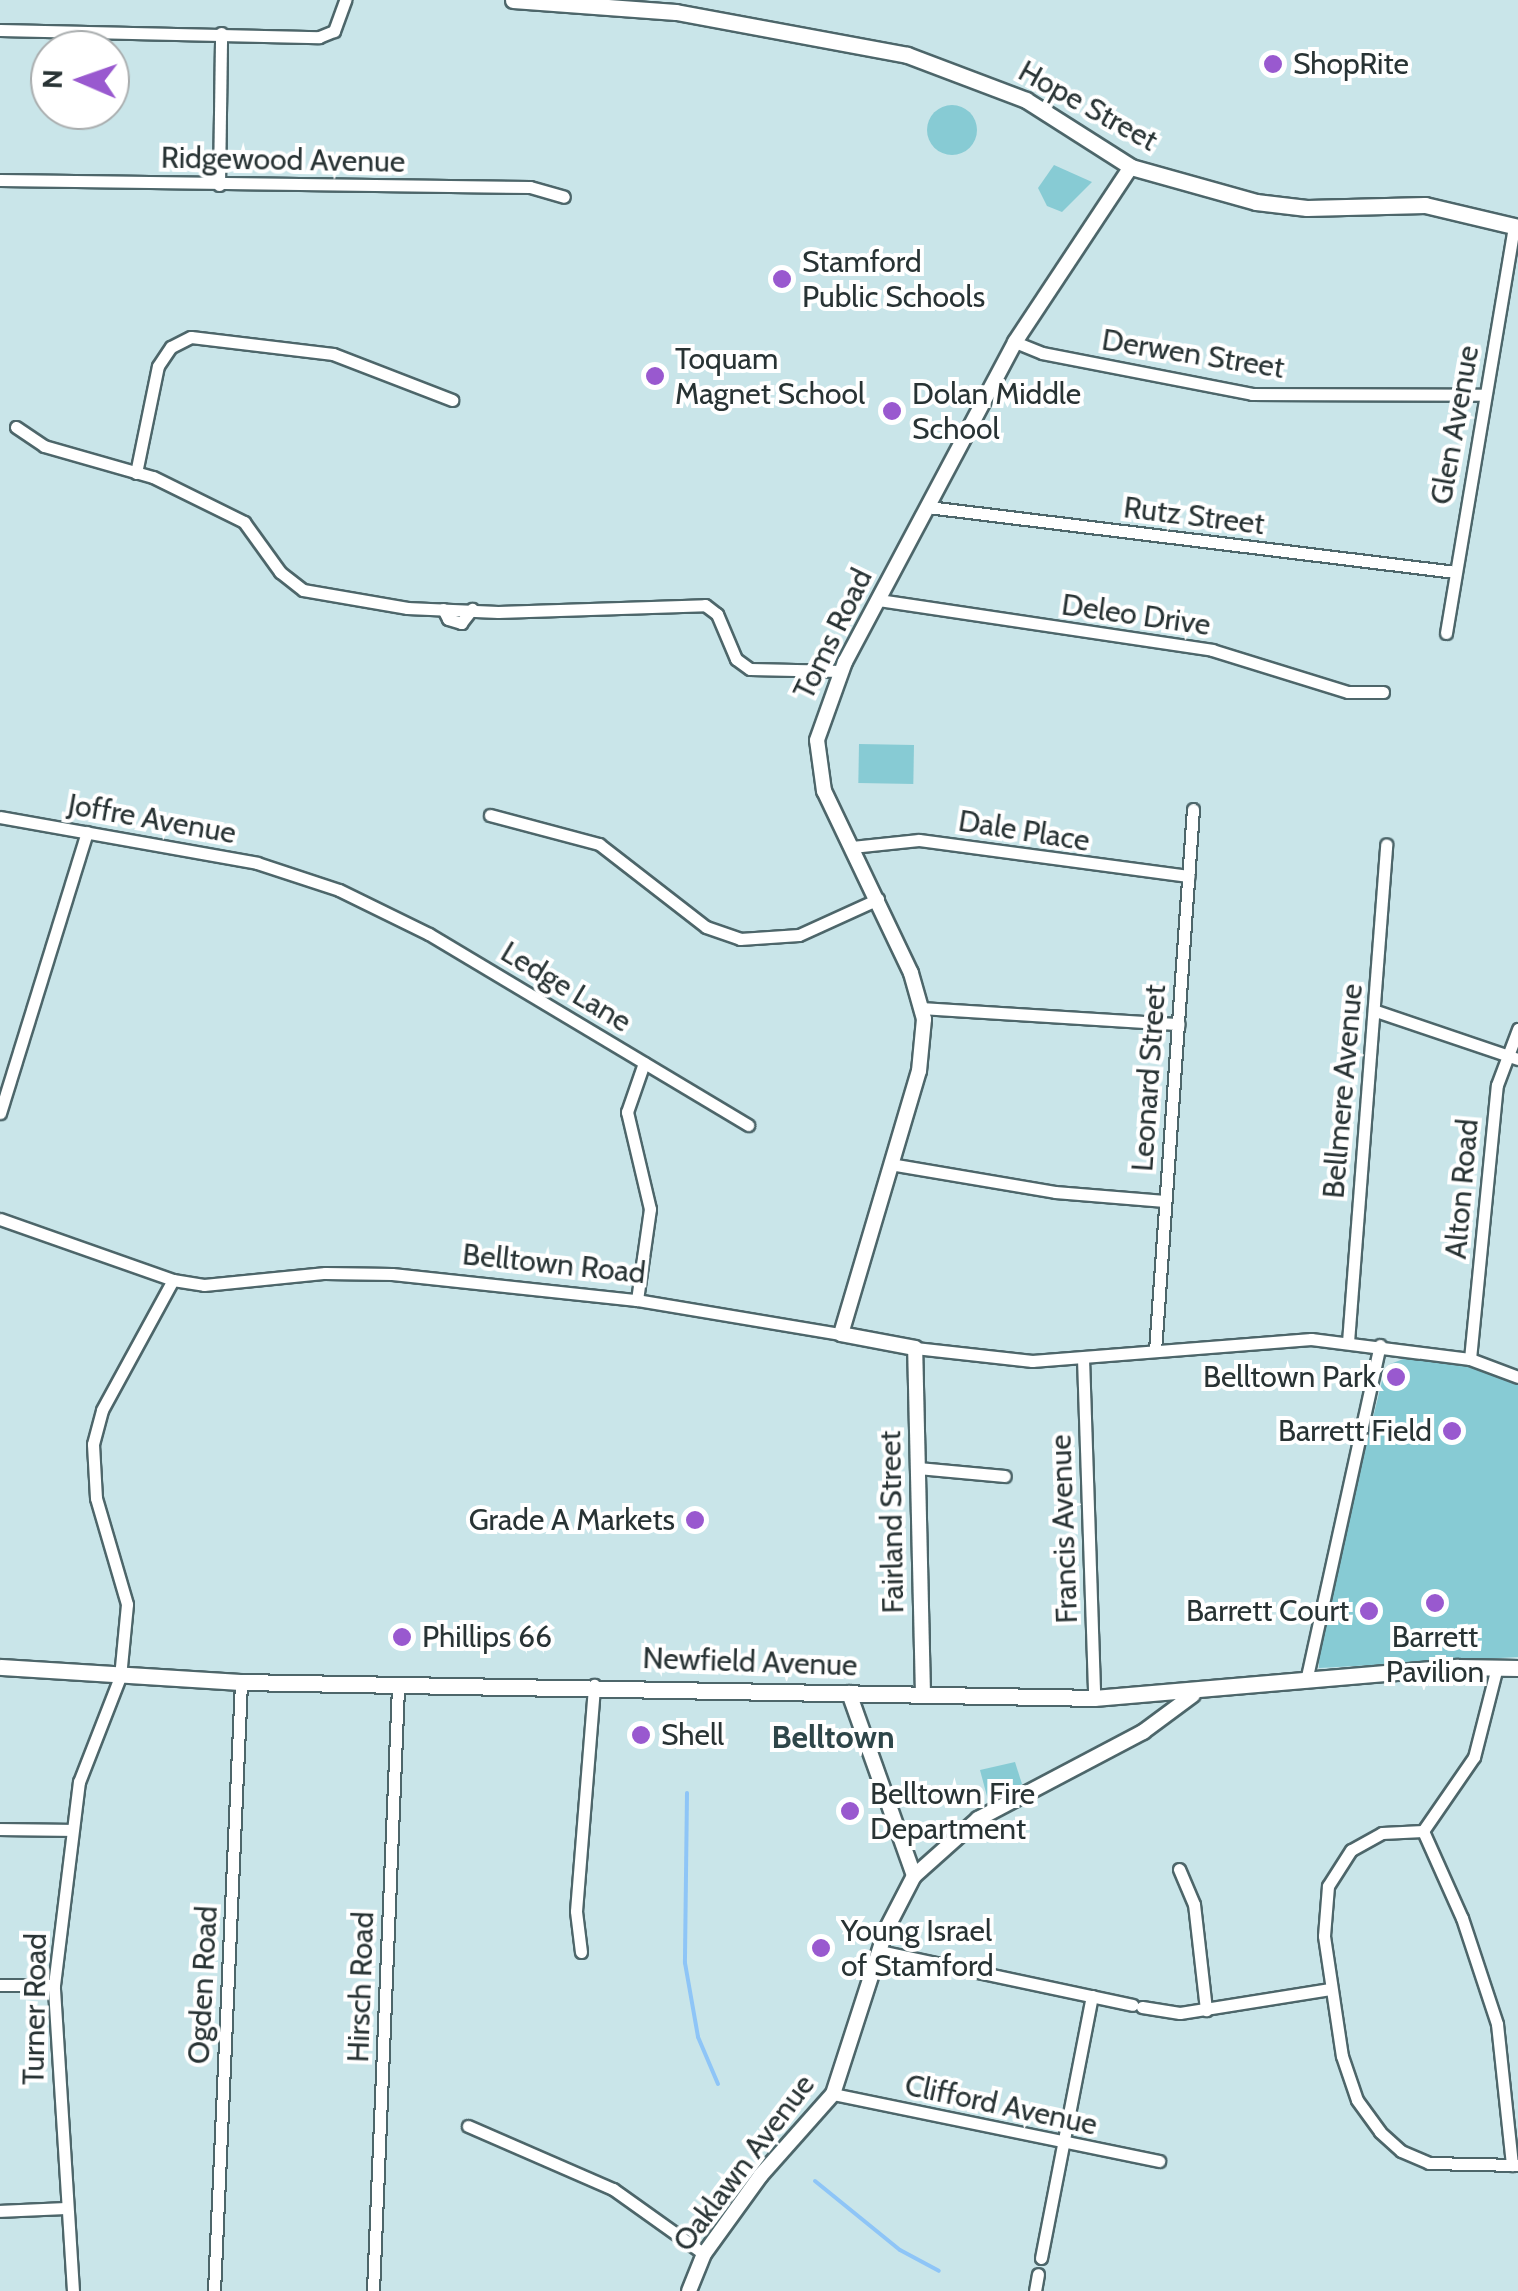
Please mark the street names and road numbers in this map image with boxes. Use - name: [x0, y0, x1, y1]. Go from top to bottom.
- street label: Hope Street: [1012, 53, 1164, 159]
- street label: Ridgewood Avenue: [161, 140, 405, 180]
- street label: Derwen Street: [1099, 322, 1287, 386]
- street label: Glen Avenue: [1423, 343, 1487, 507]
- street label: Rutz Street: [1122, 490, 1266, 542]
- street label: Toms Road: [786, 563, 880, 705]
- street label: Deleo Drive: [1059, 587, 1213, 643]
- street label: Joffre Avenue: [65, 787, 239, 851]
- street label: Dale Place: [956, 803, 1092, 859]
- street label: Ledge Lane: [494, 934, 638, 1040]
- street label: Bellmere Avenue: [1316, 982, 1370, 1200]
- street label: Leonard Street: [1125, 983, 1173, 1173]
- street label: Alton Road: [1438, 1118, 1486, 1260]
- street label: Belltown Road: [461, 1236, 647, 1292]
- street label: Fairland Street: [872, 1430, 912, 1614]
- street label: Francis Avenue: [1043, 1434, 1085, 1624]
- street label: Newfield Avenue: [642, 1640, 858, 1684]
- street label: Ogden Road: [181, 1905, 225, 2065]
- street label: Hirsch Road: [340, 1911, 382, 2063]
- street label: Turner Road: [16, 1933, 54, 2085]
- street label: Oaklawn Avenue: [666, 2067, 822, 2259]
- street label: Clifford Avenue: [902, 2067, 1100, 2143]

